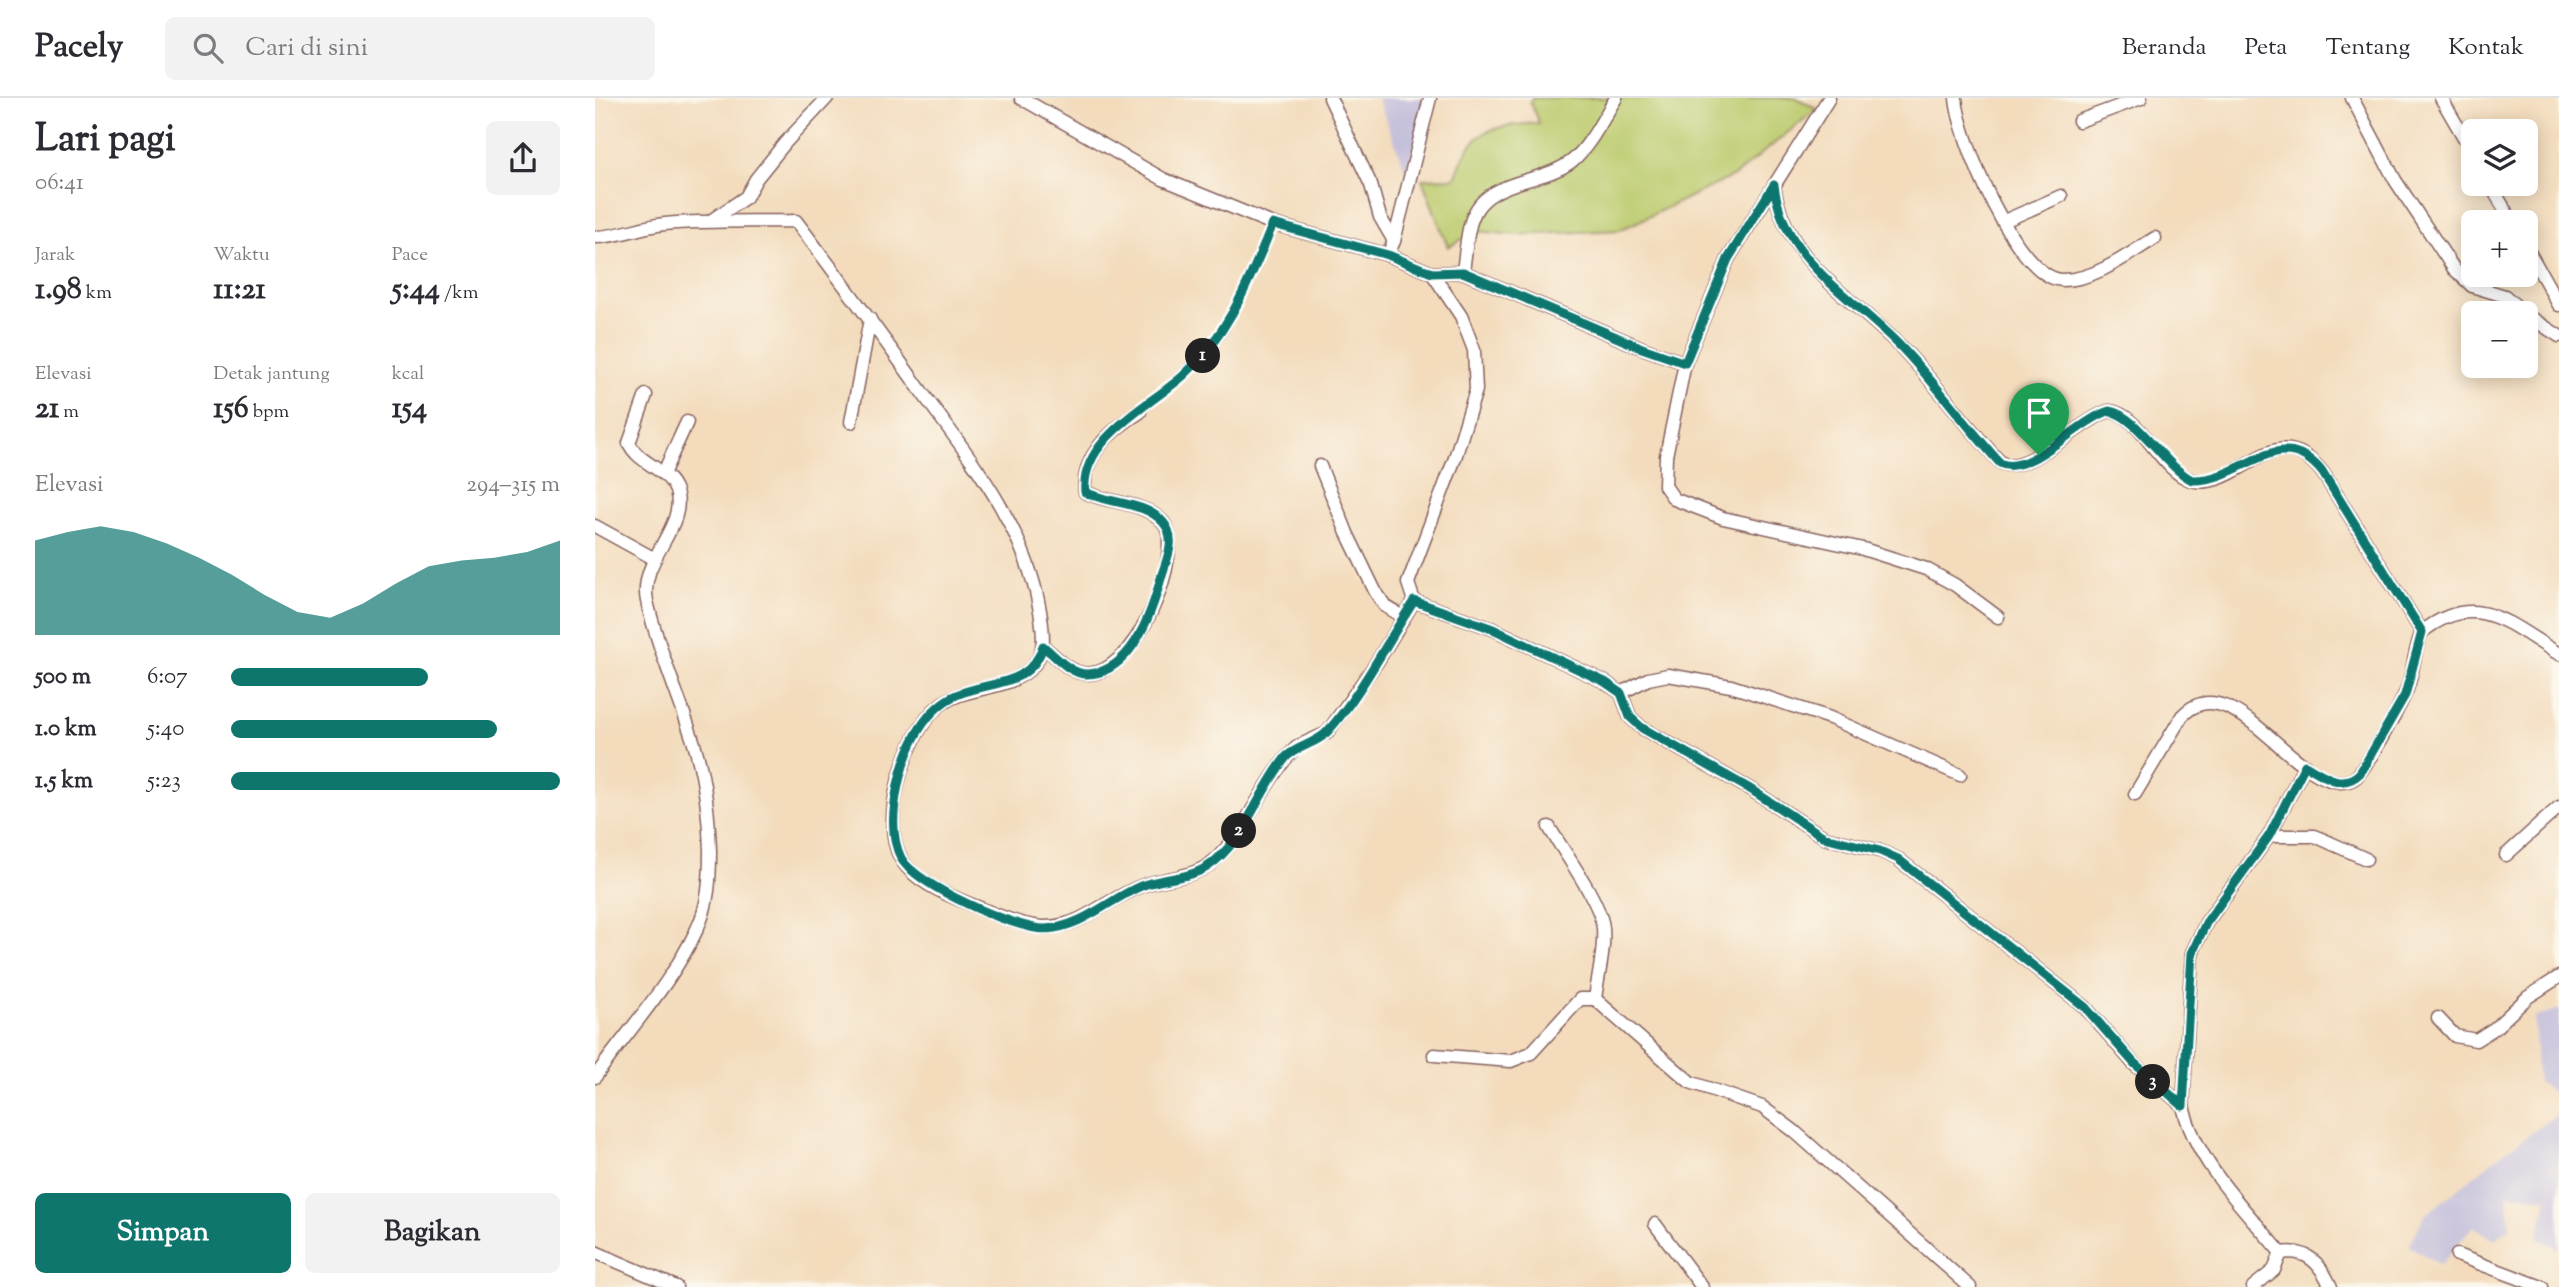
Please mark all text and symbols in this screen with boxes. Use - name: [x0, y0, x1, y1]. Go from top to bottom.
- search box: [165, 17, 655, 80]
- text: Pacely: [35, 24, 123, 72]
- icon: search: [189, 29, 227, 67]
- text: Cari di sini: [245, 30, 368, 67]
- text: Beranda: [2122, 31, 2207, 65]
- text: Peta: [2245, 31, 2287, 65]
- text: Tentang: [2325, 31, 2410, 65]
- text: Kontak: [2448, 31, 2524, 65]
- text: Lari pagi: [35, 114, 175, 168]
- map controls: [2461, 119, 2538, 378]
- button: layers: [2461, 119, 2538, 196]
- button: share: [486, 121, 560, 195]
- text: 06:41: [35, 167, 84, 200]
- button: +: [2461, 210, 2538, 287]
- text: Jarak: [35, 242, 75, 269]
- text: Waktu: [213, 242, 270, 269]
- text: Pace: [392, 242, 428, 269]
- text: 1.98: [35, 269, 82, 312]
- text: 11:21: [213, 269, 266, 312]
- text: 5:44: [392, 269, 440, 312]
- text: km: [82, 280, 112, 307]
- text: /km: [440, 280, 478, 307]
- button: −: [2461, 301, 2538, 378]
- pin: 1: [1185, 338, 1221, 374]
- text: 1: [1199, 342, 1206, 369]
- text: Elevasi: [35, 361, 92, 388]
- text: Detak jantung: [213, 361, 330, 388]
- text: kcal: [392, 361, 424, 388]
- pin: [2009, 383, 2069, 455]
- text: 21: [35, 388, 59, 431]
- text: 156: [213, 388, 249, 431]
- text: 154: [392, 388, 427, 431]
- icon: arrive: [2020, 394, 2058, 432]
- text: m: [59, 399, 79, 426]
- text: bpm: [249, 399, 289, 426]
- text: Elevasi: [35, 469, 104, 502]
- text: 294–315 m: [466, 469, 560, 502]
- text: 500 m: [35, 661, 91, 694]
- text: 6:07: [147, 661, 188, 694]
- text: 1.0 km: [35, 713, 97, 746]
- text: 5:40: [147, 713, 184, 746]
- text: 1.5 km: [35, 765, 93, 798]
- text: 5:23: [147, 765, 181, 798]
- pin: 2: [1221, 814, 1257, 848]
- text: 2: [1234, 817, 1243, 844]
- pin: 3: [2135, 1065, 2171, 1100]
- text: 3: [2149, 1068, 2156, 1095]
- button: Simpan: [35, 1193, 291, 1273]
- button: Bagikan: [305, 1193, 560, 1273]

